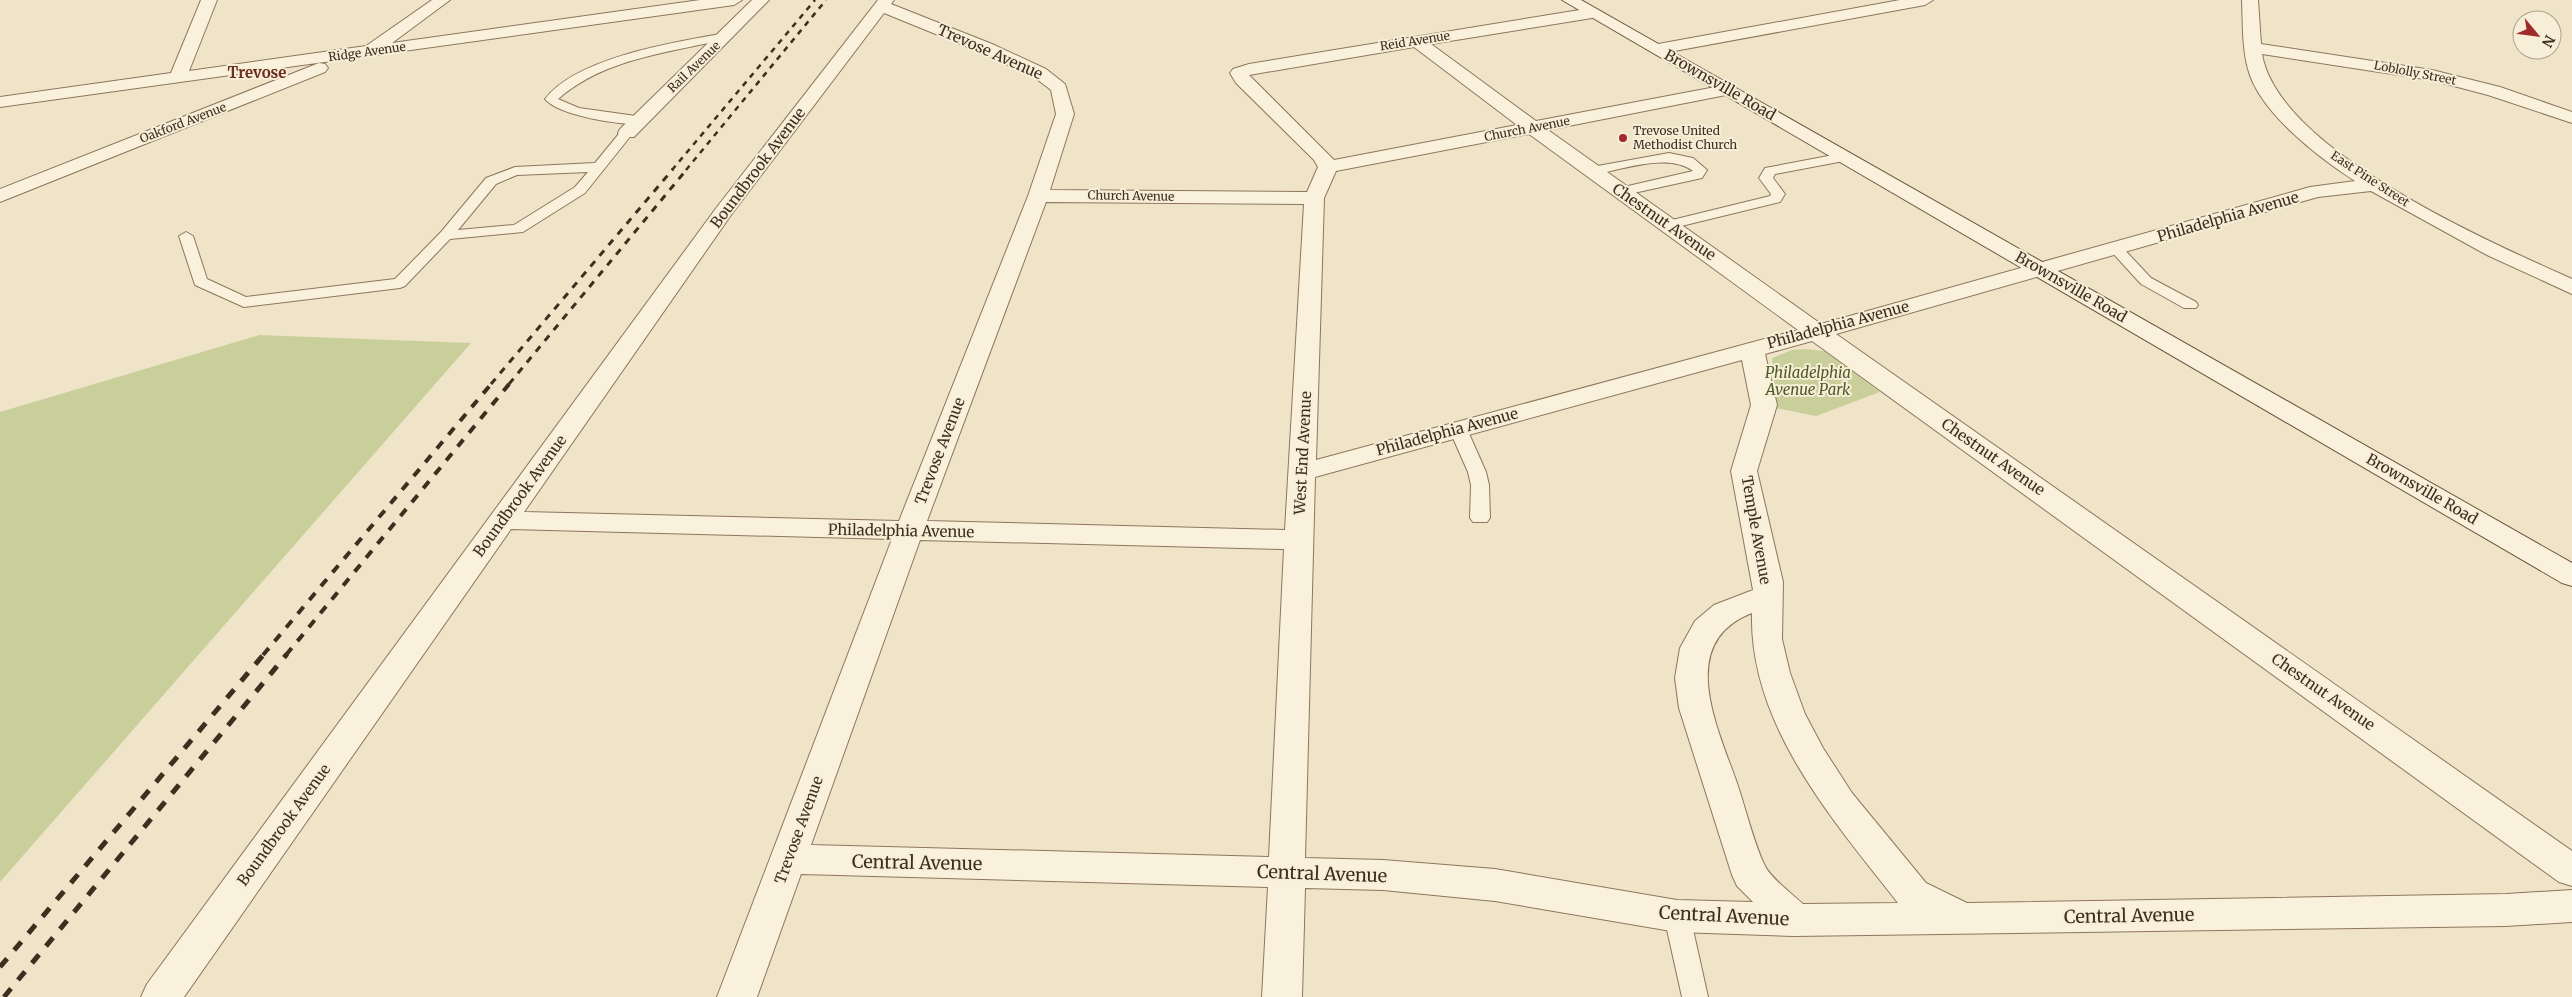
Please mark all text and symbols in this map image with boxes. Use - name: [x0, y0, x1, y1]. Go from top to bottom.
- north arrow: [2512, 10, 2562, 60]
- street label: Trevose Avenue: [935, 20, 1046, 83]
- street label: Reid Avenue: [1379, 28, 1451, 53]
- text: N: [2538, 32, 2559, 51]
- street label: Rail Avenue: [664, 38, 723, 95]
- street label: Ridge Avenue: [327, 39, 406, 64]
- street label: Brownsville Road: [1661, 45, 1779, 124]
- street label: Loblolly Street: [2373, 57, 2458, 88]
- district label: Trevose: [228, 63, 286, 82]
- street label: Oakford Avenue: [138, 99, 228, 146]
- street label: Boundbrook Avenue: [706, 103, 809, 232]
- street label: Church Avenue: [1483, 113, 1571, 144]
- place label: Trevose United Methodist Church: [1633, 123, 1737, 152]
- marker: Trevose United Methodist Church: [1617, 132, 1629, 144]
- street label: East Pine Street: [2328, 148, 2413, 210]
- street label: Chestnut Avenue: [1609, 179, 1720, 264]
- street label: Church Avenue: [1088, 187, 1175, 204]
- street label: Philadelphia Avenue: [2155, 187, 2301, 246]
- street label: Brownsville Road: [2012, 247, 2130, 326]
- street label: Philadelphia Avenue: [1765, 296, 1911, 353]
- park label: Philadelphia Avenue Park: [1765, 363, 1851, 399]
- street label: West End Avenue: [1290, 391, 1315, 516]
- street label: Trevose Avenue: [910, 394, 969, 507]
- street label: Philadelphia Avenue: [1374, 403, 1520, 460]
- street label: Chestnut Avenue: [1938, 414, 2049, 499]
- street label: Boundbrook Avenue: [469, 431, 570, 560]
- street label: Brownsville Road: [2363, 449, 2481, 528]
- street label: Temple Avenue: [1738, 474, 1775, 586]
- street label: Philadelphia Avenue: [828, 520, 974, 541]
- street label: Chestnut Avenue: [2268, 649, 2379, 734]
- street label: Boundbrook Avenue: [233, 760, 334, 889]
- street label: Trevose Avenue: [770, 773, 827, 886]
- street label: Central Avenue: [852, 850, 982, 875]
- street label: Central Avenue: [1256, 860, 1388, 887]
- street label: Central Avenue: [1658, 901, 1790, 930]
- street label: Central Avenue: [2064, 903, 2194, 928]

